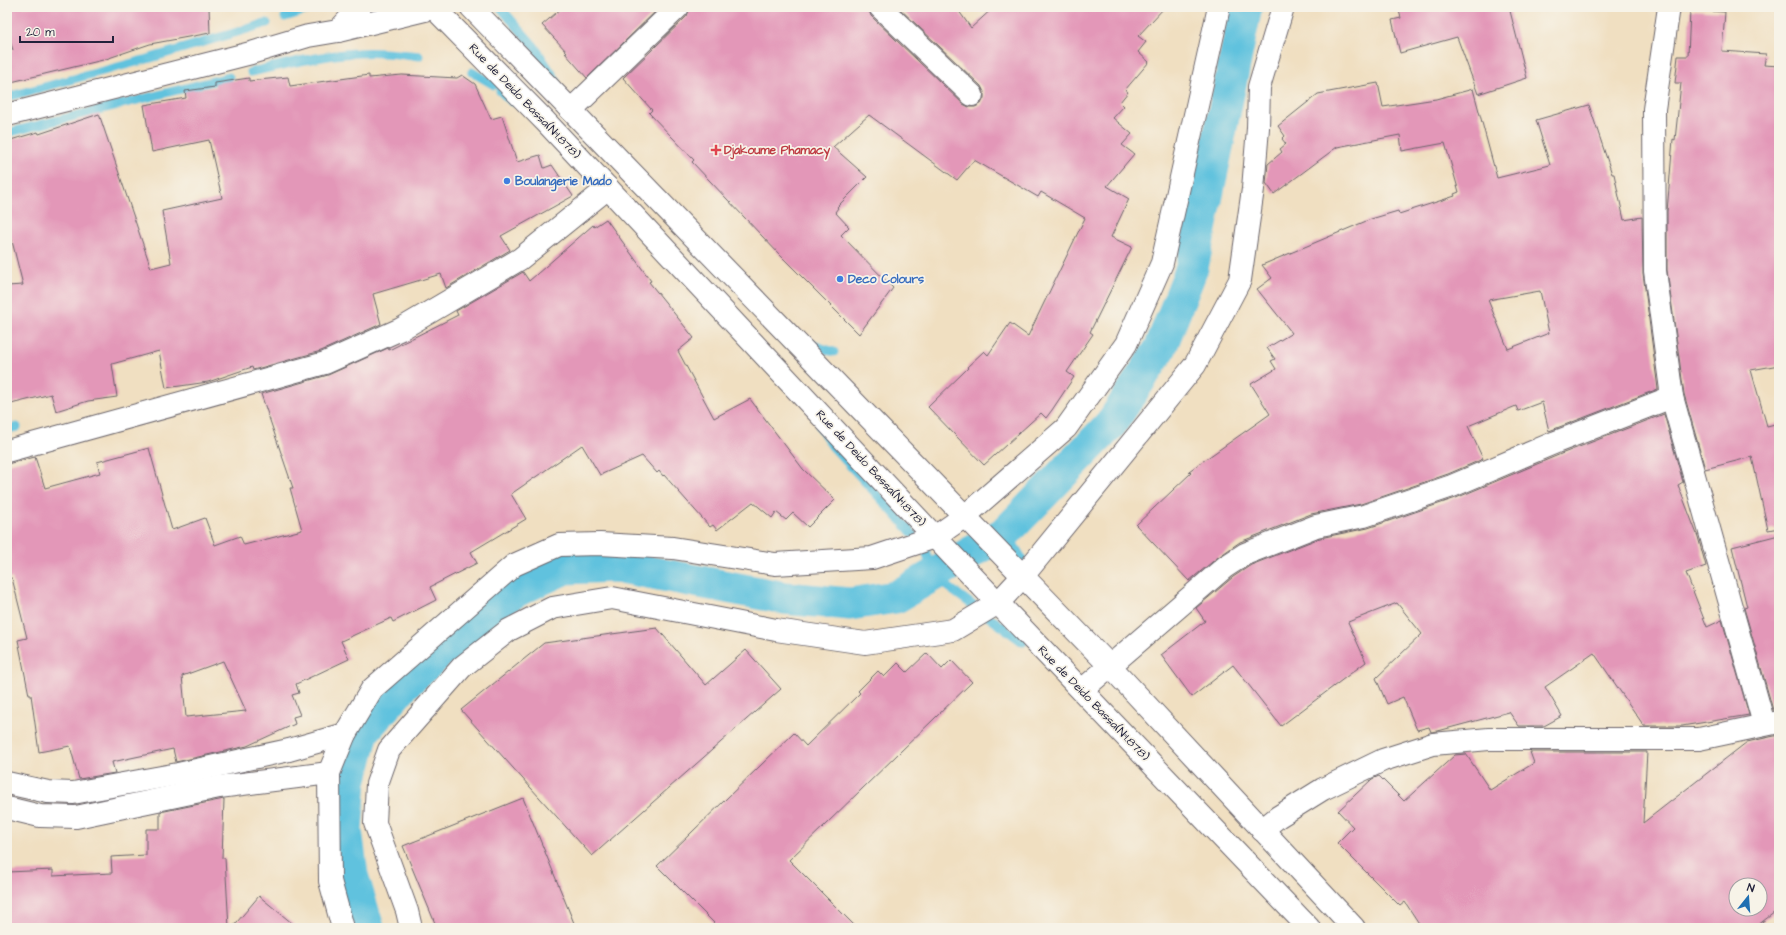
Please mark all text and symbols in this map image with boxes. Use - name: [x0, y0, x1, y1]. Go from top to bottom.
- scale bar: [20, 18, 113, 44]
- text: 20 m: [26, 24, 55, 41]
- street label: Rue de Deido Bassa(N°1.878): [465, 40, 584, 163]
- place label: Djakoume Phamacy: [724, 142, 831, 160]
- marker: Djakoume Phamacy: [711, 145, 721, 155]
- place label: Boulangerie Mado: [515, 173, 612, 192]
- marker: Boulangerie Mado: [502, 176, 512, 186]
- place label: Deco Colours: [848, 271, 924, 288]
- marker: Deco Colours: [835, 274, 845, 284]
- street label: Rue de Deido Bassa(N°1.878): [812, 406, 929, 530]
- street label: Rue de Deido Bassa(N°1.878): [1034, 642, 1153, 765]
- north arrow: [1728, 877, 1768, 917]
- text: N: [1745, 880, 1756, 896]

